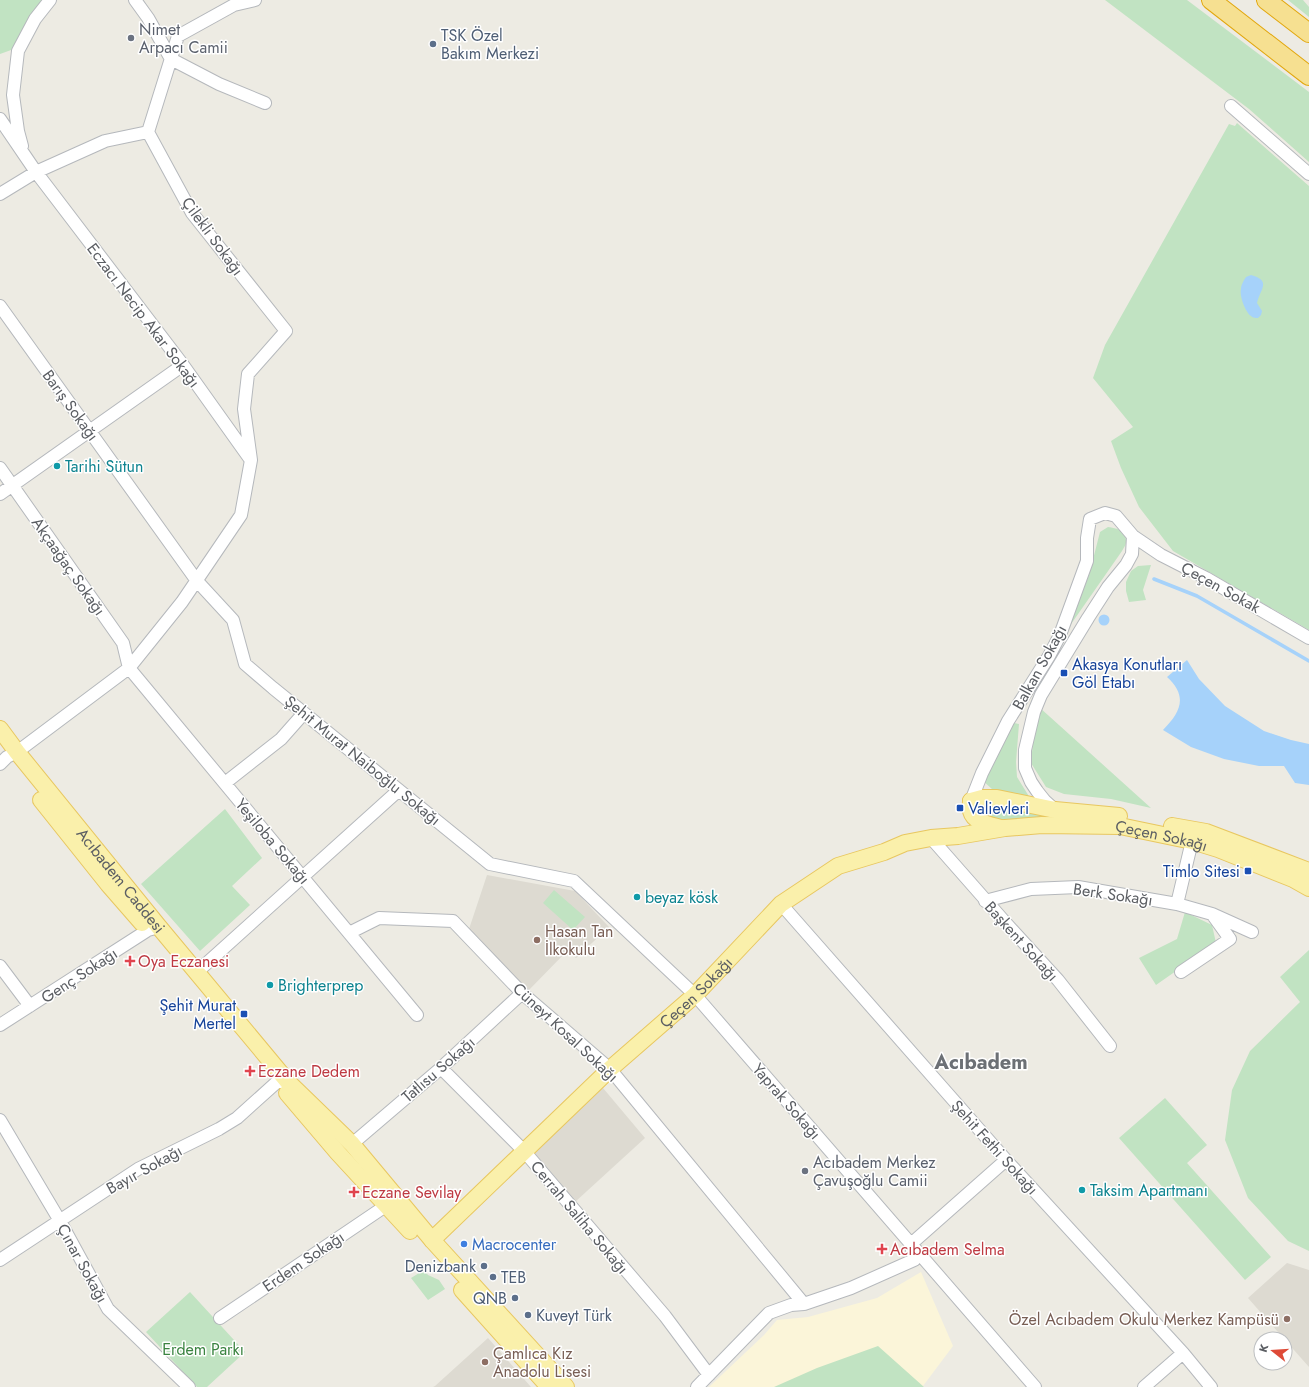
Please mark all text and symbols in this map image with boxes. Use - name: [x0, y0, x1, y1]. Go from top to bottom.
- place label: Nimet Arpacı Camii: [139, 18, 228, 59]
- place label: TSK Özel Bakım Merkezi: [441, 24, 539, 65]
- marker: Nimet Arpacı Camii: [126, 33, 136, 43]
- marker: TSK Özel Bakım Merkezi: [428, 39, 438, 49]
- street label: Çilekli Sokağı: [176, 192, 249, 280]
- street label: Eczacı Necip Akar Sokağı: [82, 238, 206, 392]
- street label: Barış Sokağı: [37, 365, 104, 446]
- place label: Tarihi Sütun: [65, 455, 143, 478]
- marker: Tarihi Sütun: [52, 461, 62, 471]
- street label: Akçaağaç Sokağı: [26, 513, 111, 620]
- street label: Çeçen Sokak: [1177, 556, 1265, 619]
- street label: Balkan Sokağı: [1007, 621, 1072, 714]
- place label: Akasya Konutları Göl Etabı: [1072, 653, 1182, 694]
- marker: Akasya Konutları Göl Etabı: [1059, 668, 1069, 678]
- street label: Şehit Murat Naiboğlu Sokağı: [280, 690, 446, 831]
- street label: Yeşiloba Sokağı: [230, 793, 315, 889]
- place label: Valievleri: [968, 797, 1029, 820]
- marker: Valievleri: [955, 803, 965, 813]
- street label: Çeçen Sokağı: [1113, 814, 1210, 857]
- street label: Acıbadem Caddesi: [71, 823, 171, 938]
- place label: Timlo Sitesi: [1163, 860, 1240, 883]
- marker: Timlo Sitesi: [1243, 866, 1253, 876]
- street label: Berk Sokağı: [1072, 878, 1154, 911]
- place label: beyaz kösk: [645, 886, 719, 909]
- marker: beyaz kösk: [632, 892, 642, 902]
- street label: Başkent Sokağı: [979, 896, 1064, 986]
- place label: Hasan Tan İlkokulu: [545, 920, 613, 961]
- marker: Hasan Tan İlkokulu: [532, 935, 542, 945]
- street label: Genç Sokağı: [37, 942, 122, 1009]
- place label: Oya Eczanesi: [138, 950, 229, 973]
- street label: Çeçen Sokağı: [654, 952, 738, 1033]
- marker: Oya Eczanesi: [125, 956, 135, 966]
- place label: Brighterprep: [278, 974, 363, 997]
- street label: Cüneyt Kosal Sokağı: [508, 977, 624, 1087]
- marker: Brighterprep: [265, 980, 275, 990]
- place label: Şehit Murat Mertel: [159, 994, 236, 1035]
- marker: Şehit Murat Mertel: [239, 1009, 249, 1019]
- street label: Tatlısu Sokağı: [397, 1031, 480, 1108]
- district label: Acıbadem: [933, 1048, 1028, 1077]
- street label: Yaprak Sokağı: [747, 1058, 826, 1145]
- place label: Eczane Dedem: [258, 1060, 360, 1083]
- marker: Eczane Dedem: [245, 1066, 255, 1076]
- street label: Şehit Fethi Sokağı: [946, 1095, 1044, 1200]
- street label: Bayır Sokağı: [102, 1139, 186, 1200]
- place label: Acıbadem Merkez Çavuşoğlu Camii: [813, 1151, 936, 1192]
- street label: Cerrah Saliha Sokağı: [525, 1156, 634, 1279]
- marker: Acıbadem Merkez Çavuşoğlu Camii: [800, 1166, 810, 1176]
- place label: Taksim Apartmanı: [1090, 1179, 1208, 1202]
- place label: Eczane Sevilay: [362, 1181, 462, 1204]
- marker: Taksim Apartmanı: [1077, 1185, 1087, 1195]
- marker: Eczane Sevilay: [349, 1187, 359, 1197]
- street label: Çınar Sokağı: [51, 1220, 114, 1307]
- street label: Erdem Sokağı: [258, 1225, 349, 1297]
- place label: Macrocenter: [472, 1233, 557, 1256]
- place label: Acıbadem Selma: [890, 1238, 1005, 1261]
- marker: Macrocenter: [459, 1239, 469, 1249]
- marker: Acıbadem Selma: [877, 1244, 887, 1254]
- place label: Denizbank: [405, 1255, 477, 1278]
- marker: Denizbank: [479, 1261, 489, 1271]
- place label: TEB: [501, 1266, 526, 1289]
- marker: TEB: [488, 1272, 498, 1282]
- place label: QNB: [473, 1287, 507, 1310]
- marker: QNB: [510, 1293, 520, 1303]
- place label: Kuveyt Türk: [536, 1304, 613, 1327]
- place label: Özel Acıbadem Okulu Merkez Kampüsü: [1009, 1308, 1279, 1331]
- marker: Kuveyt Türk: [523, 1310, 533, 1320]
- marker: Özel Acıbadem Okulu Merkez Kampüsü: [1282, 1314, 1292, 1324]
- north arrow: [1253, 1331, 1293, 1371]
- park label: Erdem Parkı: [162, 1338, 244, 1361]
- place label: Çamlıca Kız Anadolu Lisesi: [493, 1342, 591, 1383]
- text: K: [1255, 1342, 1272, 1354]
- marker: Çamlıca Kız Anadolu Lisesi: [480, 1357, 490, 1367]

